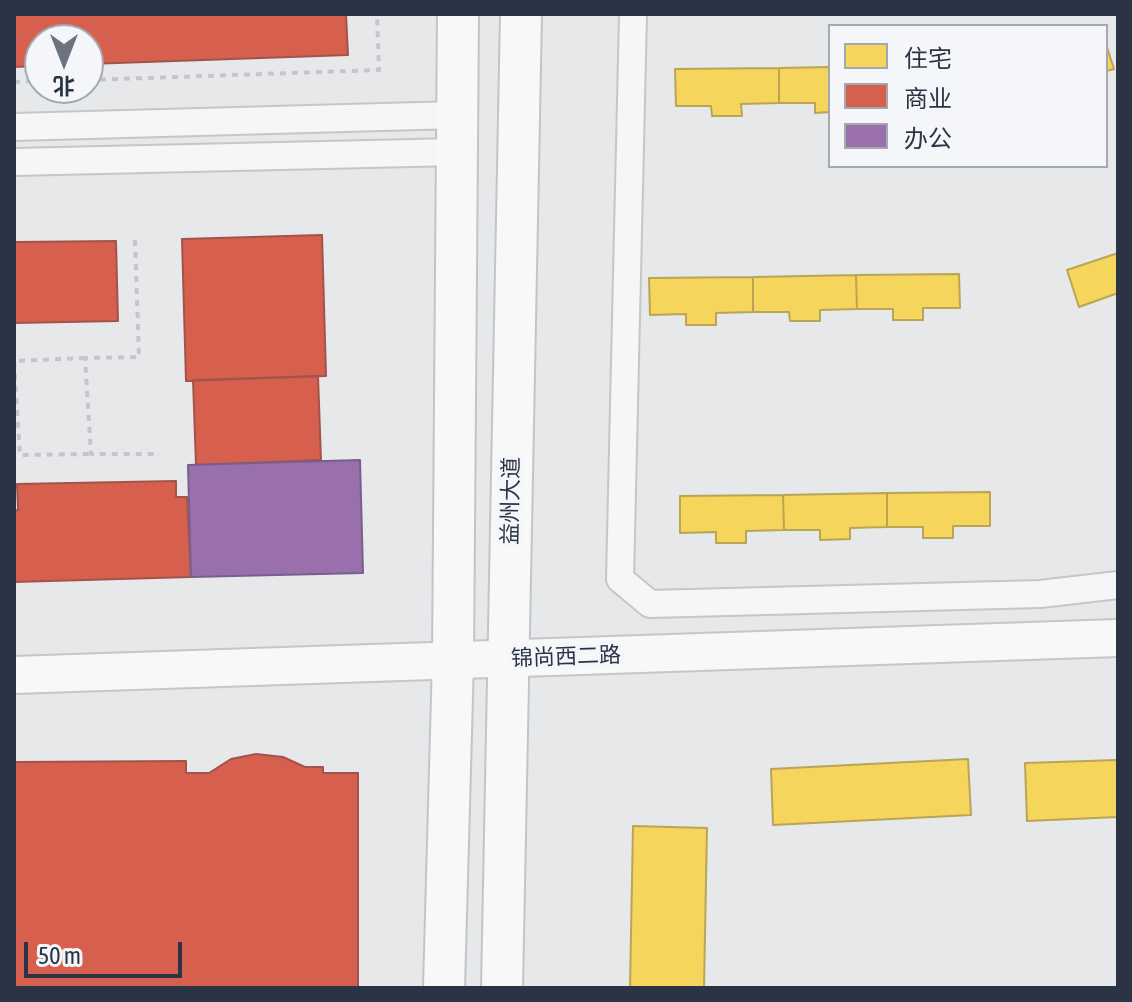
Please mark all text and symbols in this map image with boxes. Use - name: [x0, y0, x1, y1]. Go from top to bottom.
- north arrow: [24, 24, 104, 104]
- legend: [828, 24, 1108, 168]
- text: 住宅: [904, 45, 952, 72]
- text: 北: [53, 73, 75, 99]
- text: 商业: [904, 85, 952, 112]
- text: 办公: [904, 125, 952, 152]
- street label: 益州大道: [497, 457, 525, 545]
- street label: 锦尚西二路: [511, 642, 621, 672]
- scale bar: [28, 926, 186, 976]
- text: 50 m: [38, 942, 81, 969]

